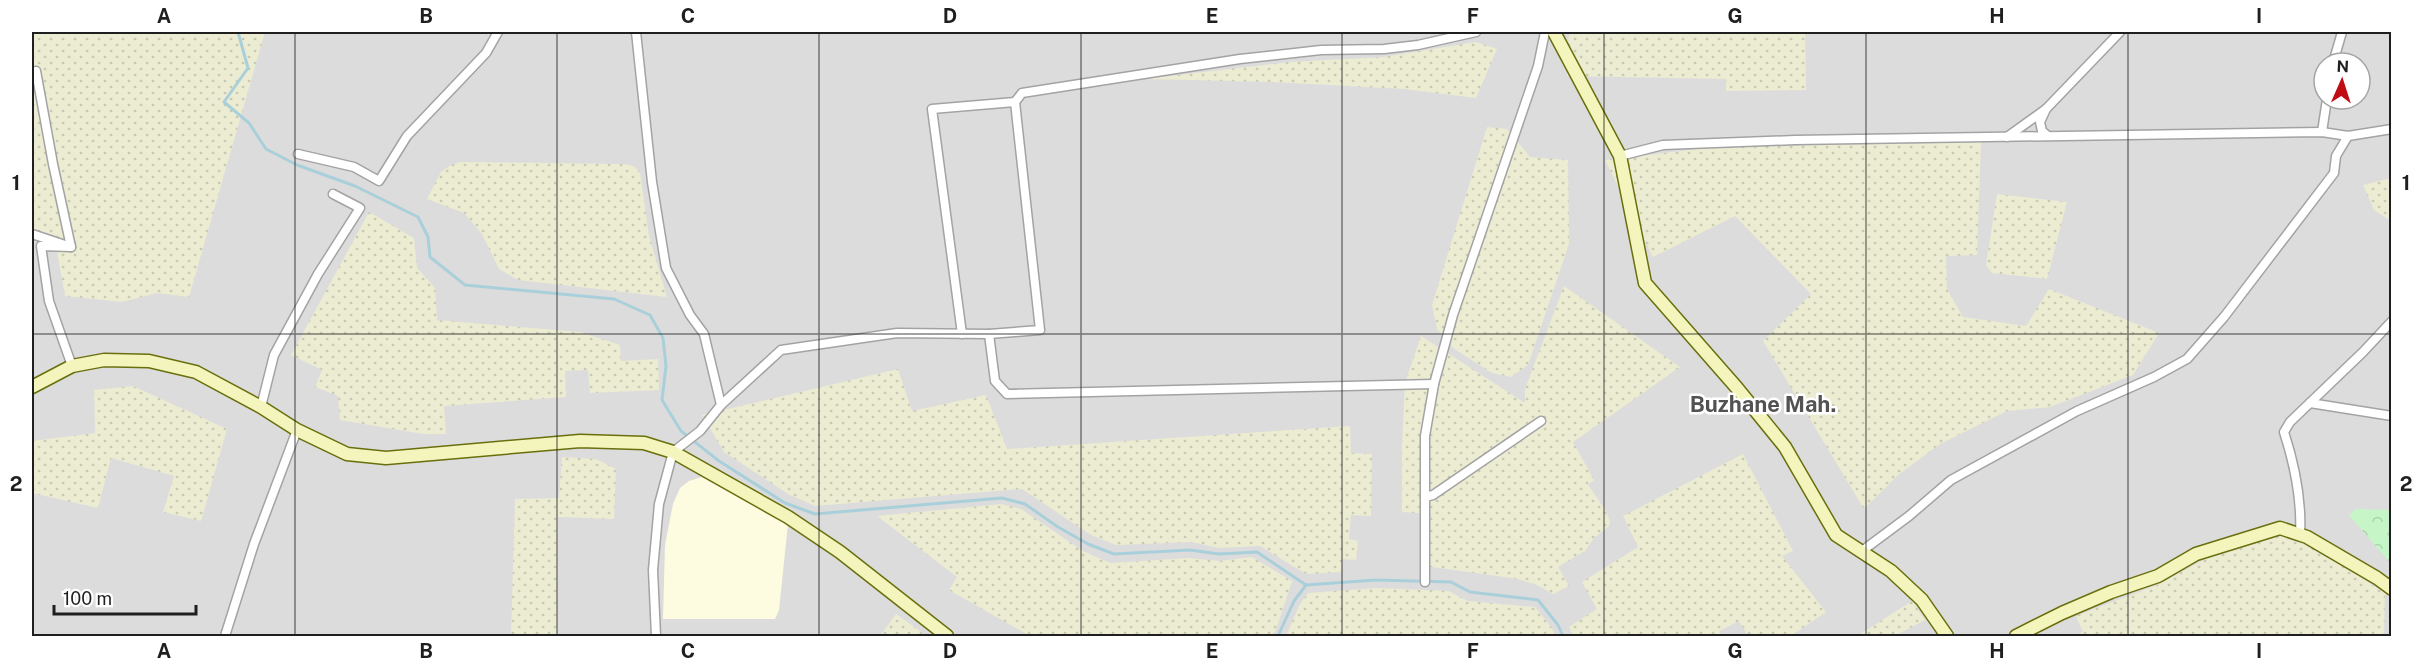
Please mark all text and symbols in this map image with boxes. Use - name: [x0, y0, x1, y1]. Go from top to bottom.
- text: A: [157, 4, 171, 28]
- text: B: [419, 4, 433, 28]
- text: C: [681, 4, 695, 28]
- text: D: [943, 4, 957, 28]
- text: E: [1206, 4, 1218, 28]
- text: F: [1467, 4, 1479, 28]
- text: G: [1727, 4, 1743, 28]
- text: H: [1989, 4, 2005, 28]
- text: I: [2256, 4, 2262, 28]
- north arrow: [2312, 51, 2372, 111]
- text: N: [2336, 57, 2350, 76]
- text: 1: [12, 171, 20, 195]
- text: 1: [2402, 171, 2410, 195]
- district label: Buzhane Mah.: [1690, 391, 1836, 417]
- text: 2: [10, 472, 22, 496]
- text: 2: [2400, 472, 2412, 496]
- scale bar: [54, 578, 196, 616]
- text: 100 m: [63, 588, 112, 609]
- text: A: [157, 639, 171, 663]
- text: B: [419, 639, 433, 663]
- text: C: [681, 639, 695, 663]
- text: D: [943, 639, 957, 663]
- text: E: [1206, 639, 1218, 663]
- text: F: [1467, 639, 1479, 663]
- text: G: [1727, 639, 1743, 663]
- text: H: [1989, 639, 2005, 663]
- text: I: [2256, 639, 2262, 663]

